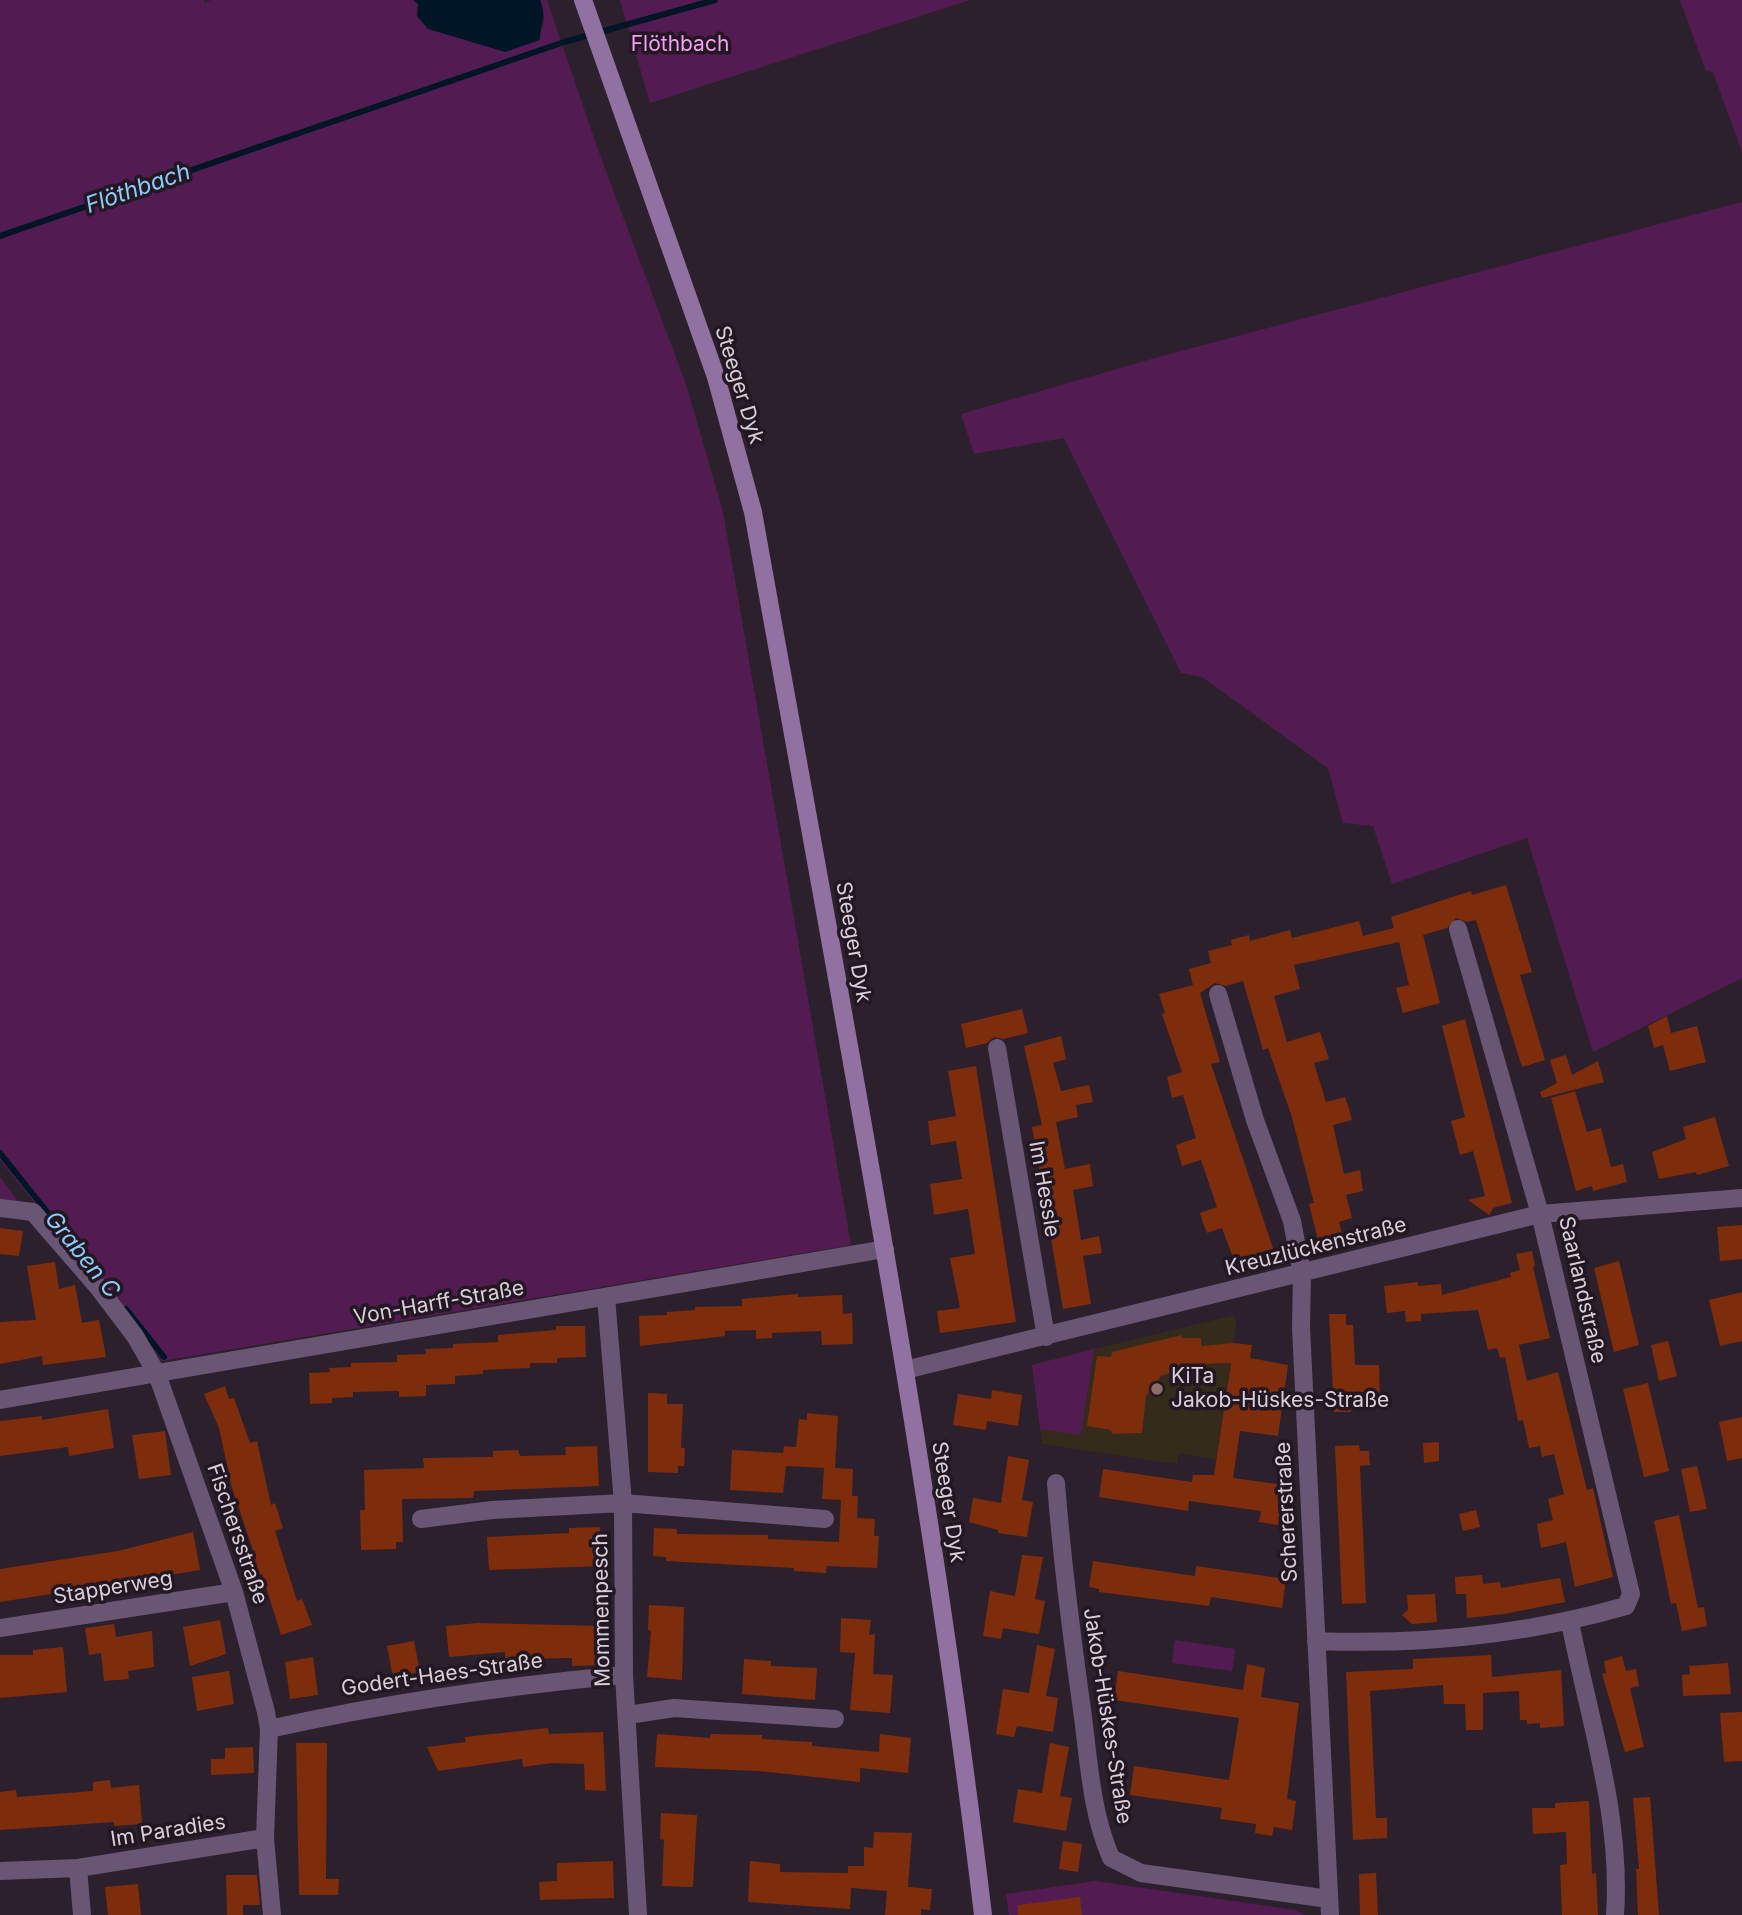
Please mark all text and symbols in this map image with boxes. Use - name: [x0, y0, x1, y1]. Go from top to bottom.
- park label: Flöthbach: [631, 32, 729, 58]
- water label: Flöthbach: [82, 158, 194, 220]
- street label: Steeger Dyk: [709, 323, 769, 447]
- street label: Steeger Dyk: [830, 880, 876, 1004]
- street label: Im Hessle: [1023, 1139, 1065, 1239]
- water label: Graben C: [39, 1206, 125, 1304]
- street label: Kreuzlückenstraße: [1223, 1212, 1409, 1282]
- street label: Saarlandstraße: [1553, 1214, 1611, 1366]
- street label: Von-Harff-Straße: [352, 1276, 526, 1330]
- place label: KiTa Jakob-Hüskes-Straße: [1171, 1364, 1389, 1414]
- marker: KiTa Jakob-Hüskes-Straße: [1149, 1381, 1165, 1397]
- street label: Steeger Dyk: [926, 1440, 970, 1564]
- street label: Schererstraße: [1271, 1441, 1303, 1583]
- street label: Fischersstraße: [201, 1460, 273, 1608]
- street label: Mommenpesch: [588, 1533, 616, 1687]
- street label: Stapperweg: [52, 1566, 174, 1610]
- street label: Jakob-Hüskes-Straße: [1077, 1606, 1137, 1826]
- street label: Godert-Haes-Straße: [340, 1648, 544, 1702]
- street label: Im Paradies: [109, 1809, 227, 1853]

